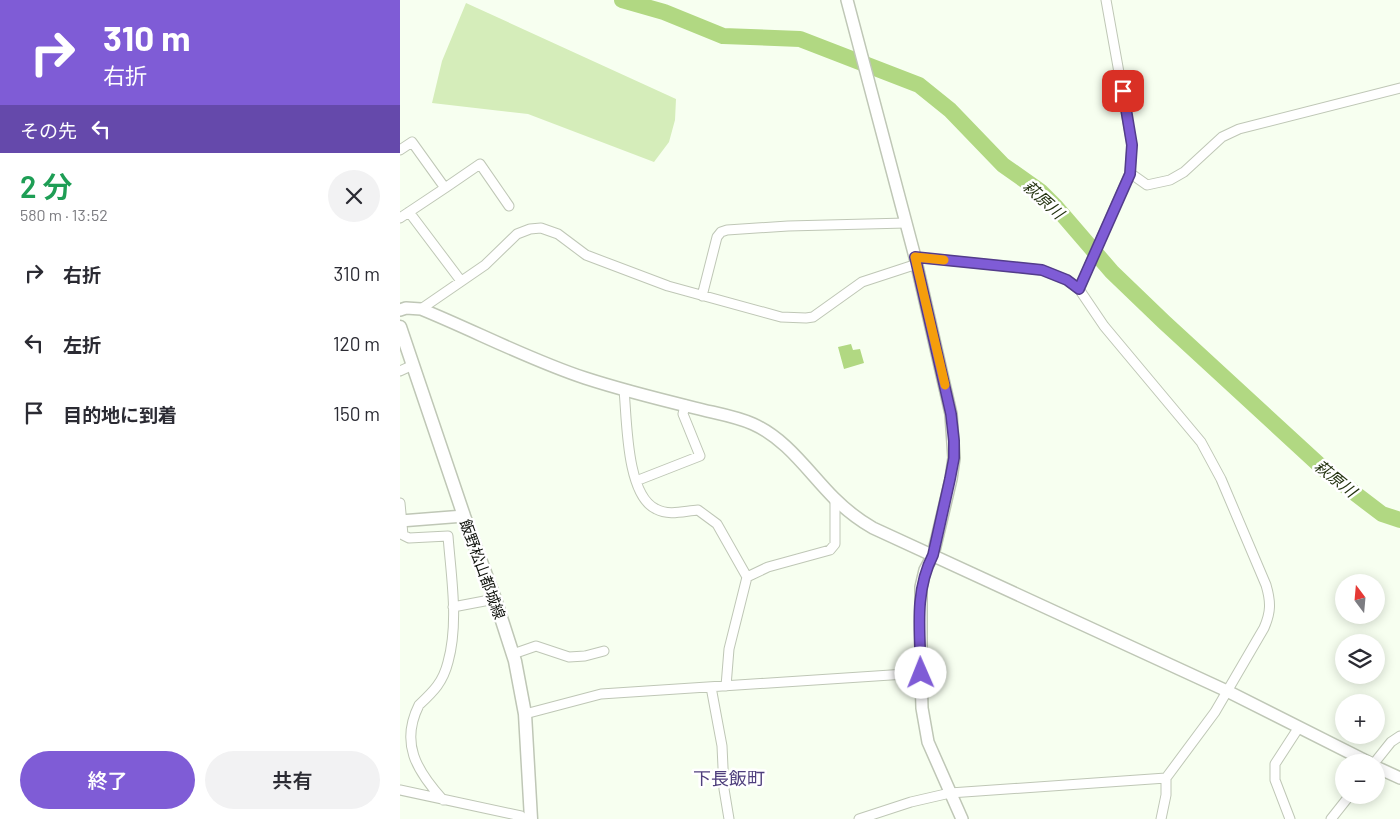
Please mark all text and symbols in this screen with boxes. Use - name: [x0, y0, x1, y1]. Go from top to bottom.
- text: 310 m: [103, 16, 190, 58]
- icon: right: [20, 20, 85, 85]
- text: 右折: [103, 62, 147, 88]
- pin: [1102, 70, 1144, 112]
- icon: arrive: [1109, 77, 1137, 105]
- icon: left: [87, 115, 115, 143]
- text: その先: [20, 119, 77, 142]
- text: 2 分: [20, 168, 73, 204]
- button: close: [328, 170, 380, 222]
- water label: 萩原川: [1020, 176, 1070, 223]
- text: 580 m · 13:52: [20, 205, 108, 224]
- icon: right: [20, 259, 48, 287]
- text: 310 m: [333, 262, 380, 285]
- text: 右折: [63, 263, 101, 286]
- icon: left: [20, 329, 48, 357]
- text: 120 m: [333, 332, 380, 355]
- text: 左折: [63, 333, 101, 356]
- icon: arrive: [20, 399, 48, 427]
- text: 150 m: [333, 402, 380, 425]
- text: 目的地に到着: [63, 403, 177, 426]
- water label: 萩原川: [1311, 456, 1362, 502]
- street label: 飯野松山都城線: [457, 517, 509, 621]
- north arrow: [1335, 574, 1385, 624]
- map controls: [1335, 574, 1385, 804]
- button: layers: [1335, 634, 1385, 684]
- position arrow: [894, 646, 946, 698]
- button: +: [1335, 694, 1385, 744]
- button: 終了: [20, 751, 195, 809]
- button: 共有: [205, 751, 380, 809]
- button: −: [1335, 754, 1385, 804]
- district label: 下長飯町: [693, 767, 765, 789]

